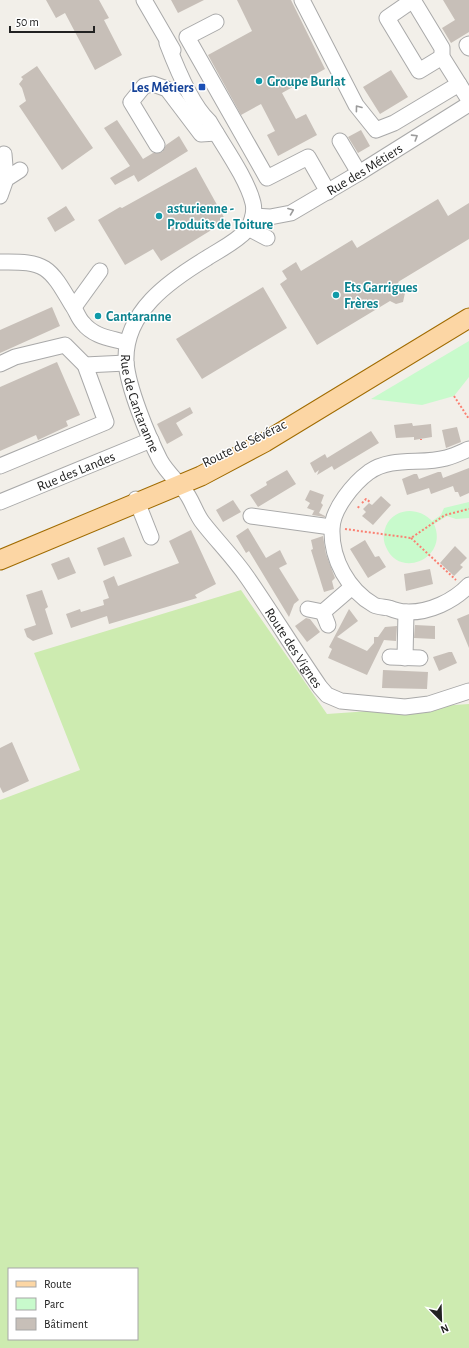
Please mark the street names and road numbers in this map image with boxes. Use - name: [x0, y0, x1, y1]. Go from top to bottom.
- street label: Rue des Métiers: [325, 142, 405, 198]
- street label: Rue de Cantaranne: [118, 354, 161, 455]
- street label: Route de Sévérac: [200, 417, 289, 470]
- street label: Rue des Landes: [35, 450, 117, 494]
- street label: Route des Vignes: [262, 606, 325, 691]

